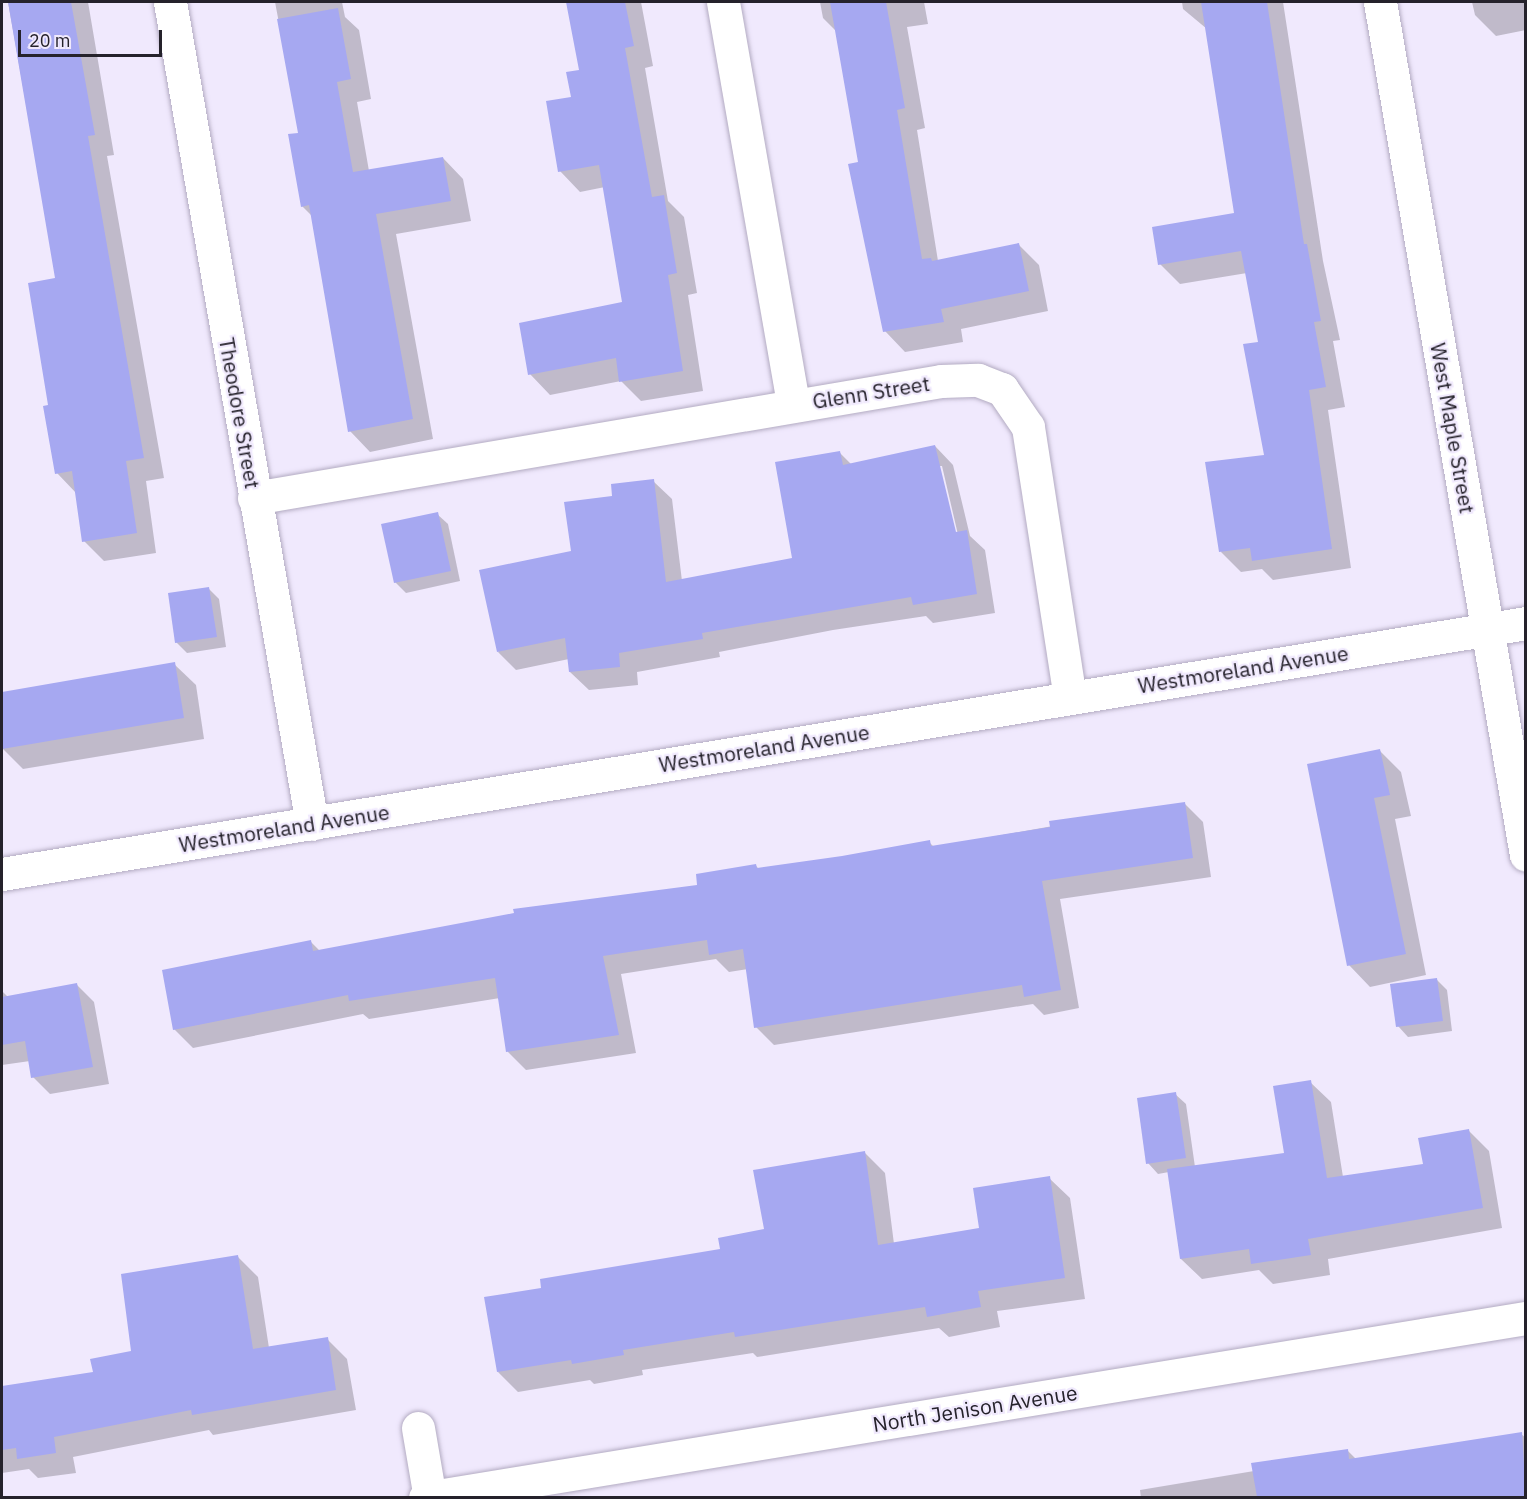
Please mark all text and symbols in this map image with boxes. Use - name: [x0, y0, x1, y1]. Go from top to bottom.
- scale bar: [21, 18, 165, 56]
- text: 20 m: [29, 29, 71, 52]
- street label: Theodore Street: [214, 336, 266, 490]
- street label: West Maple Street: [1426, 341, 1480, 515]
- street label: Glenn Street: [811, 370, 931, 414]
- street label: Westmoreland Avenue: [1136, 640, 1350, 698]
- street label: Westmoreland Avenue: [657, 719, 871, 777]
- street label: Westmoreland Avenue: [177, 799, 391, 857]
- street label: North Jenison Avenue: [871, 1379, 1079, 1437]

